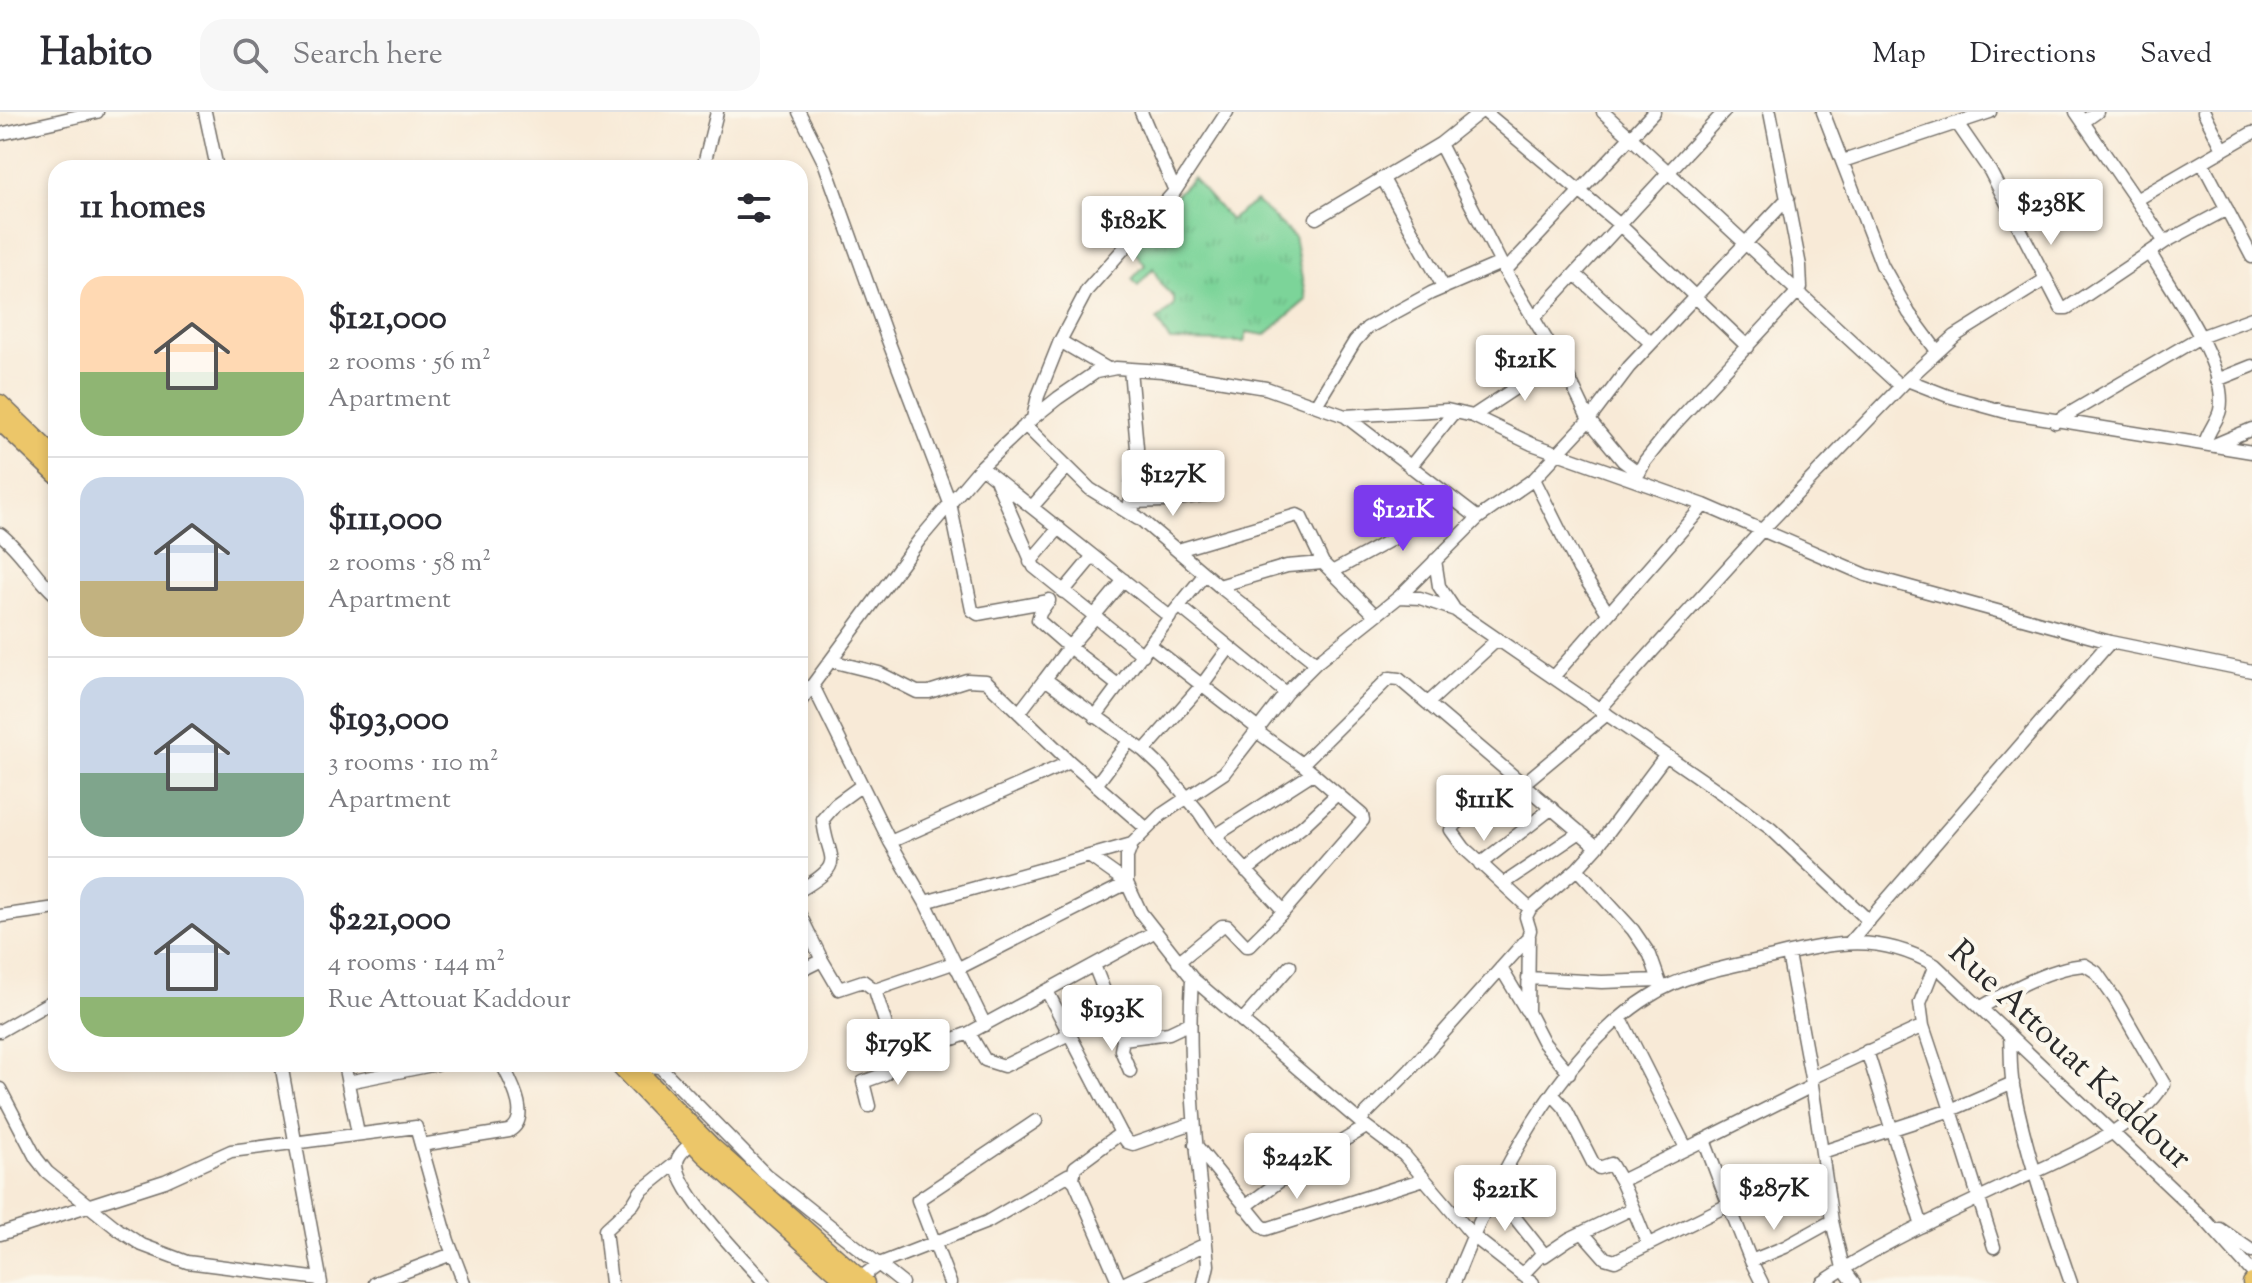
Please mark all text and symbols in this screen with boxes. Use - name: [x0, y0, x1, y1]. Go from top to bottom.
- search box: [200, 19, 760, 91]
- text: Habito: [40, 28, 152, 82]
- icon: search: [228, 33, 272, 77]
- text: Search here: [292, 34, 443, 77]
- text: Map: [1872, 35, 1926, 75]
- text: Directions: [1970, 35, 2096, 75]
- text: Saved: [2140, 35, 2212, 75]
- pin: $238K: [1995, 179, 2107, 247]
- text: 11 homes: [80, 184, 206, 233]
- icon: filters: [732, 186, 776, 230]
- text: $238K: [2017, 186, 2085, 223]
- pin: $182K: [1077, 196, 1189, 264]
- text: $182K: [1100, 203, 1166, 240]
- text: $121,000: [328, 295, 447, 344]
- icon: home: [144, 308, 240, 404]
- pin: $121K: [1469, 335, 1581, 403]
- text: $121K: [1494, 342, 1556, 379]
- text: 2 rooms · 56 m²: [328, 344, 491, 381]
- text: Apartment: [328, 381, 451, 418]
- pin: $127K: [1117, 450, 1229, 518]
- text: $127K: [1140, 457, 1206, 494]
- pin: $121K: [1347, 485, 1459, 553]
- text: $121K: [1372, 492, 1434, 529]
- text: $111,000: [328, 496, 442, 545]
- icon: home: [144, 509, 240, 605]
- text: 2 rooms · 58 m²: [328, 545, 491, 582]
- text: Apartment: [328, 582, 451, 619]
- text: $193,000: [328, 696, 449, 745]
- icon: home: [144, 709, 240, 805]
- text: 3 rooms · 110 m²: [328, 745, 499, 782]
- pin: $111K: [1428, 775, 1540, 843]
- text: Apartment: [328, 782, 451, 819]
- text: $111K: [1454, 782, 1514, 819]
- text: $221,000: [328, 896, 451, 945]
- icon: home: [144, 909, 240, 1005]
- street label: Rue Attouat Kaddour: [1936, 930, 2202, 1182]
- text: 4 rooms · 144 m²: [328, 945, 505, 982]
- text: Rue Attouat Kaddour: [328, 982, 571, 1019]
- pin: $193K: [1056, 985, 1168, 1053]
- text: $193K: [1080, 992, 1144, 1029]
- pin: $179K: [842, 1019, 954, 1087]
- text: $179K: [865, 1026, 931, 1063]
- pin: $242K: [1241, 1133, 1353, 1201]
- text: $242K: [1262, 1140, 1332, 1177]
- pin: $287K: [1718, 1164, 1830, 1232]
- pin: $221K: [1449, 1165, 1561, 1233]
- text: $287K: [1739, 1171, 1809, 1208]
- text: $221K: [1472, 1172, 1538, 1209]

